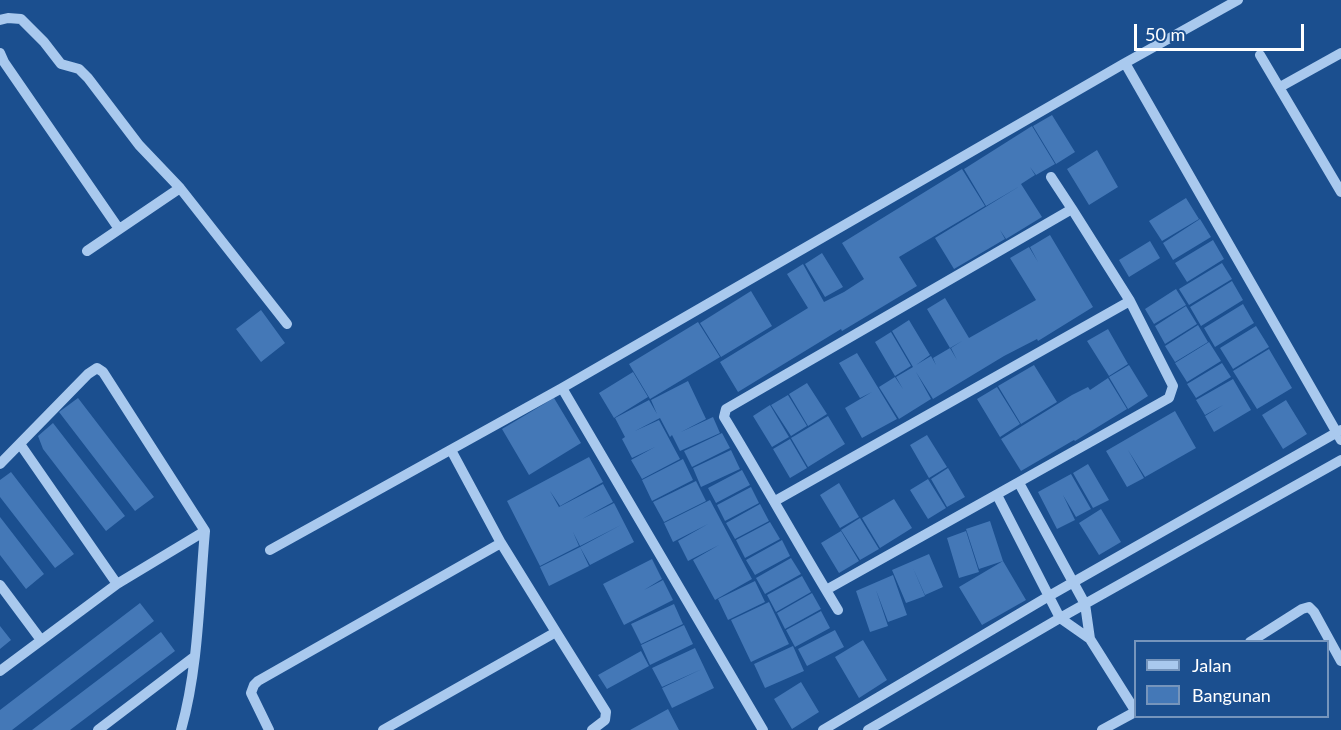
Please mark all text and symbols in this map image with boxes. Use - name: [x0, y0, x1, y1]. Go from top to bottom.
- scale bar: [1137, 12, 1306, 50]
- text: 50 m: [1145, 23, 1185, 45]
- legend: [1134, 640, 1329, 718]
- text: Jalan: [1192, 654, 1231, 676]
- text: Bangunan: [1192, 684, 1271, 706]

